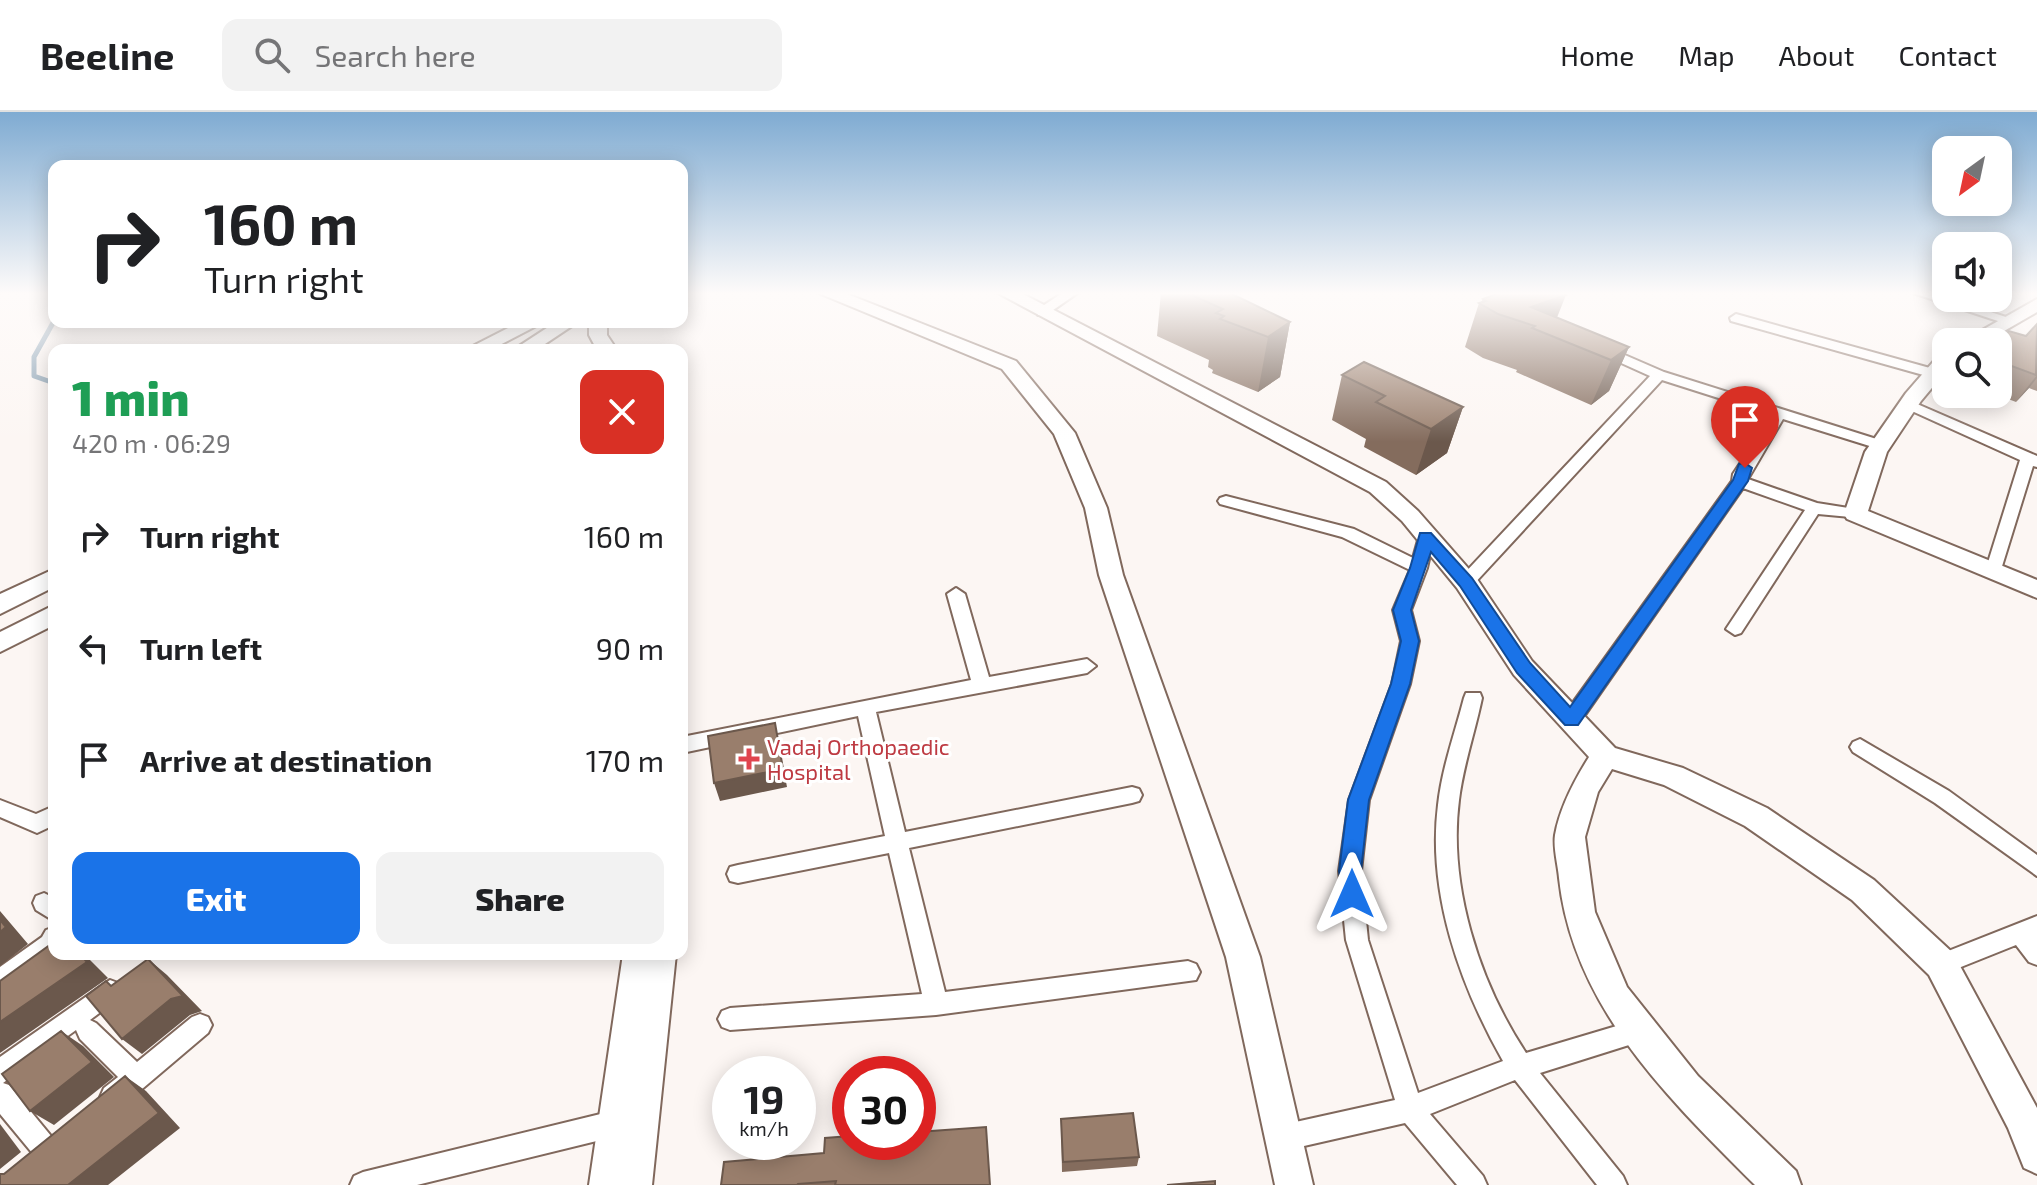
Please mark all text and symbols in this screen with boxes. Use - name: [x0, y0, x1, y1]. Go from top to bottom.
- search box: [222, 19, 782, 91]
- text: Beeline: [40, 32, 174, 78]
- icon: search: [250, 33, 294, 77]
- text: Search here: [314, 37, 476, 73]
- text: Home: [1560, 38, 1634, 72]
- text: Map: [1678, 38, 1735, 72]
- text: About: [1779, 38, 1854, 72]
- text: Contact: [1898, 38, 1997, 72]
- north arrow: [1932, 136, 2012, 216]
- map controls: [1932, 136, 2012, 408]
- text: 160 m: [204, 189, 358, 256]
- icon: right: [72, 192, 176, 296]
- button: sound: [1932, 232, 2012, 312]
- text: Turn right: [204, 257, 364, 300]
- button: search: [1932, 328, 2012, 408]
- text: 1 min: [72, 368, 190, 426]
- button: close: [580, 370, 664, 454]
- pin: [1711, 386, 1779, 468]
- icon: arrive: [1723, 398, 1767, 442]
- text: 420 m · 06:29: [72, 427, 231, 458]
- icon: right: [72, 514, 116, 558]
- text: Turn right: [140, 518, 280, 554]
- text: 160 m: [584, 518, 664, 554]
- icon: left: [72, 626, 116, 670]
- text: Turn left: [140, 630, 262, 666]
- text: 90 m: [596, 630, 664, 666]
- place label: Vadaj Orthopaedic Hospital: [767, 733, 950, 784]
- icon: arrive: [72, 738, 116, 782]
- text: Arrive at destination: [140, 742, 432, 778]
- text: 170 m: [586, 742, 664, 778]
- marker: Vadaj Orthopaedic Hospital: [738, 748, 760, 770]
- button: Exit: [72, 852, 360, 944]
- button: Share: [376, 852, 664, 944]
- position arrow: [1310, 852, 1394, 936]
- speed limit sign: 30: [832, 1056, 936, 1160]
- text: 19: [744, 1074, 784, 1122]
- text: km/h: [739, 1116, 789, 1140]

